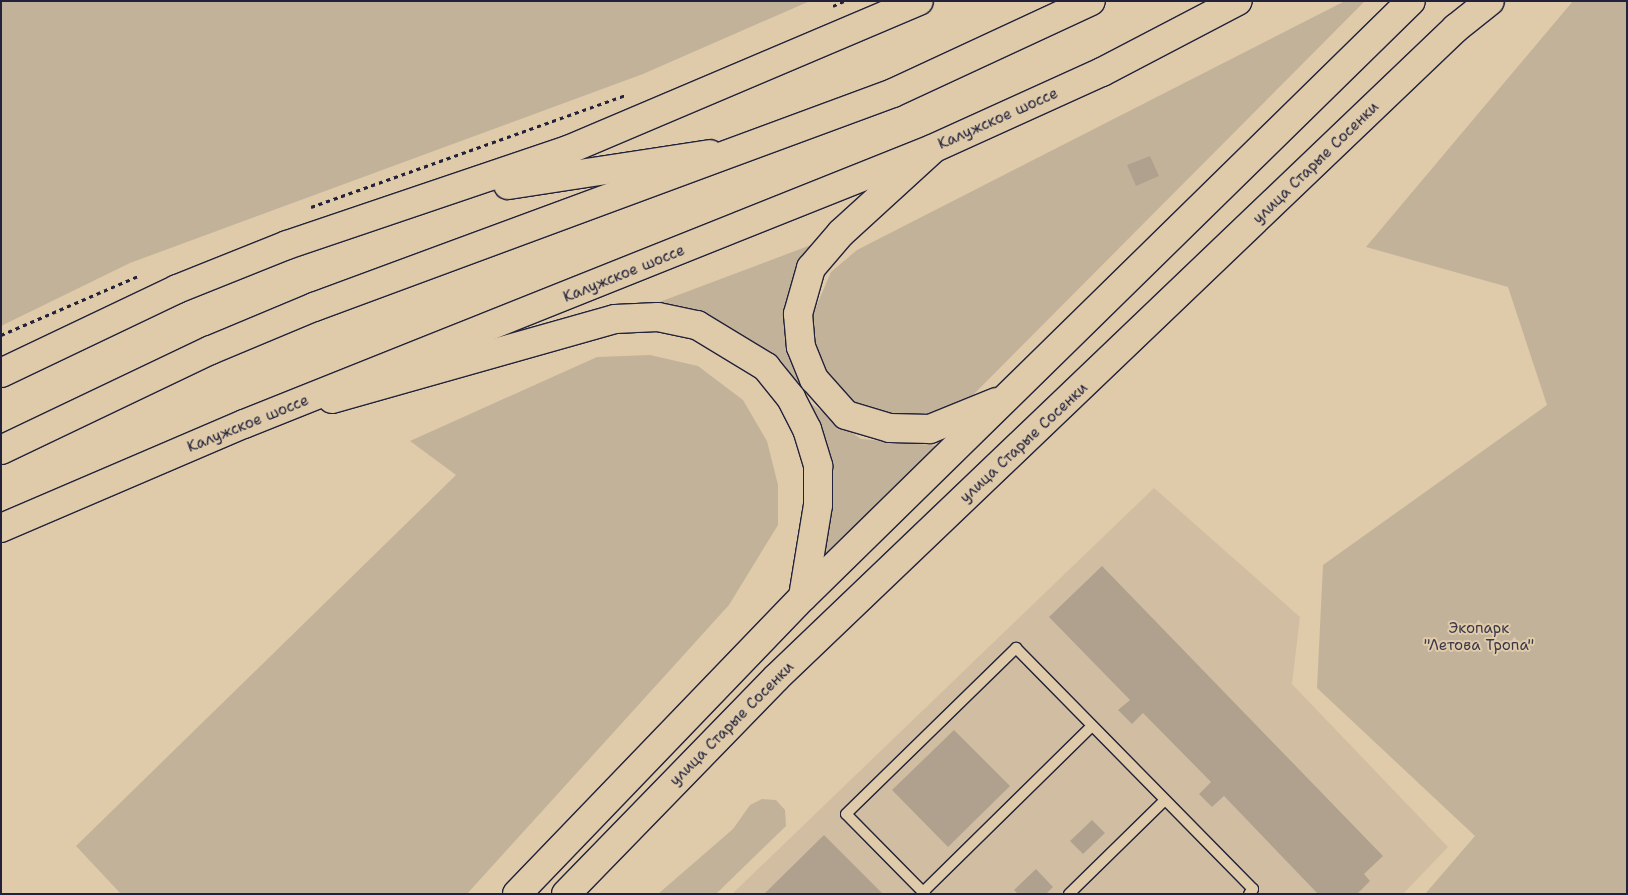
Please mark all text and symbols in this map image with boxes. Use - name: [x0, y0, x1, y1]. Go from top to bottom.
- street label: Калужское шоссе: [935, 84, 1061, 154]
- street label: улица Старые Сосенки: [1249, 98, 1383, 228]
- street label: Калужское шоссе: [561, 241, 687, 307]
- street label: улица Старые Сосенки: [956, 379, 1092, 507]
- street label: Калужское шоссе: [185, 391, 311, 457]
- park label: Экопарк "Летова Тропа": [1424, 619, 1534, 654]
- street label: улица Старые Сосенки: [666, 658, 798, 790]

